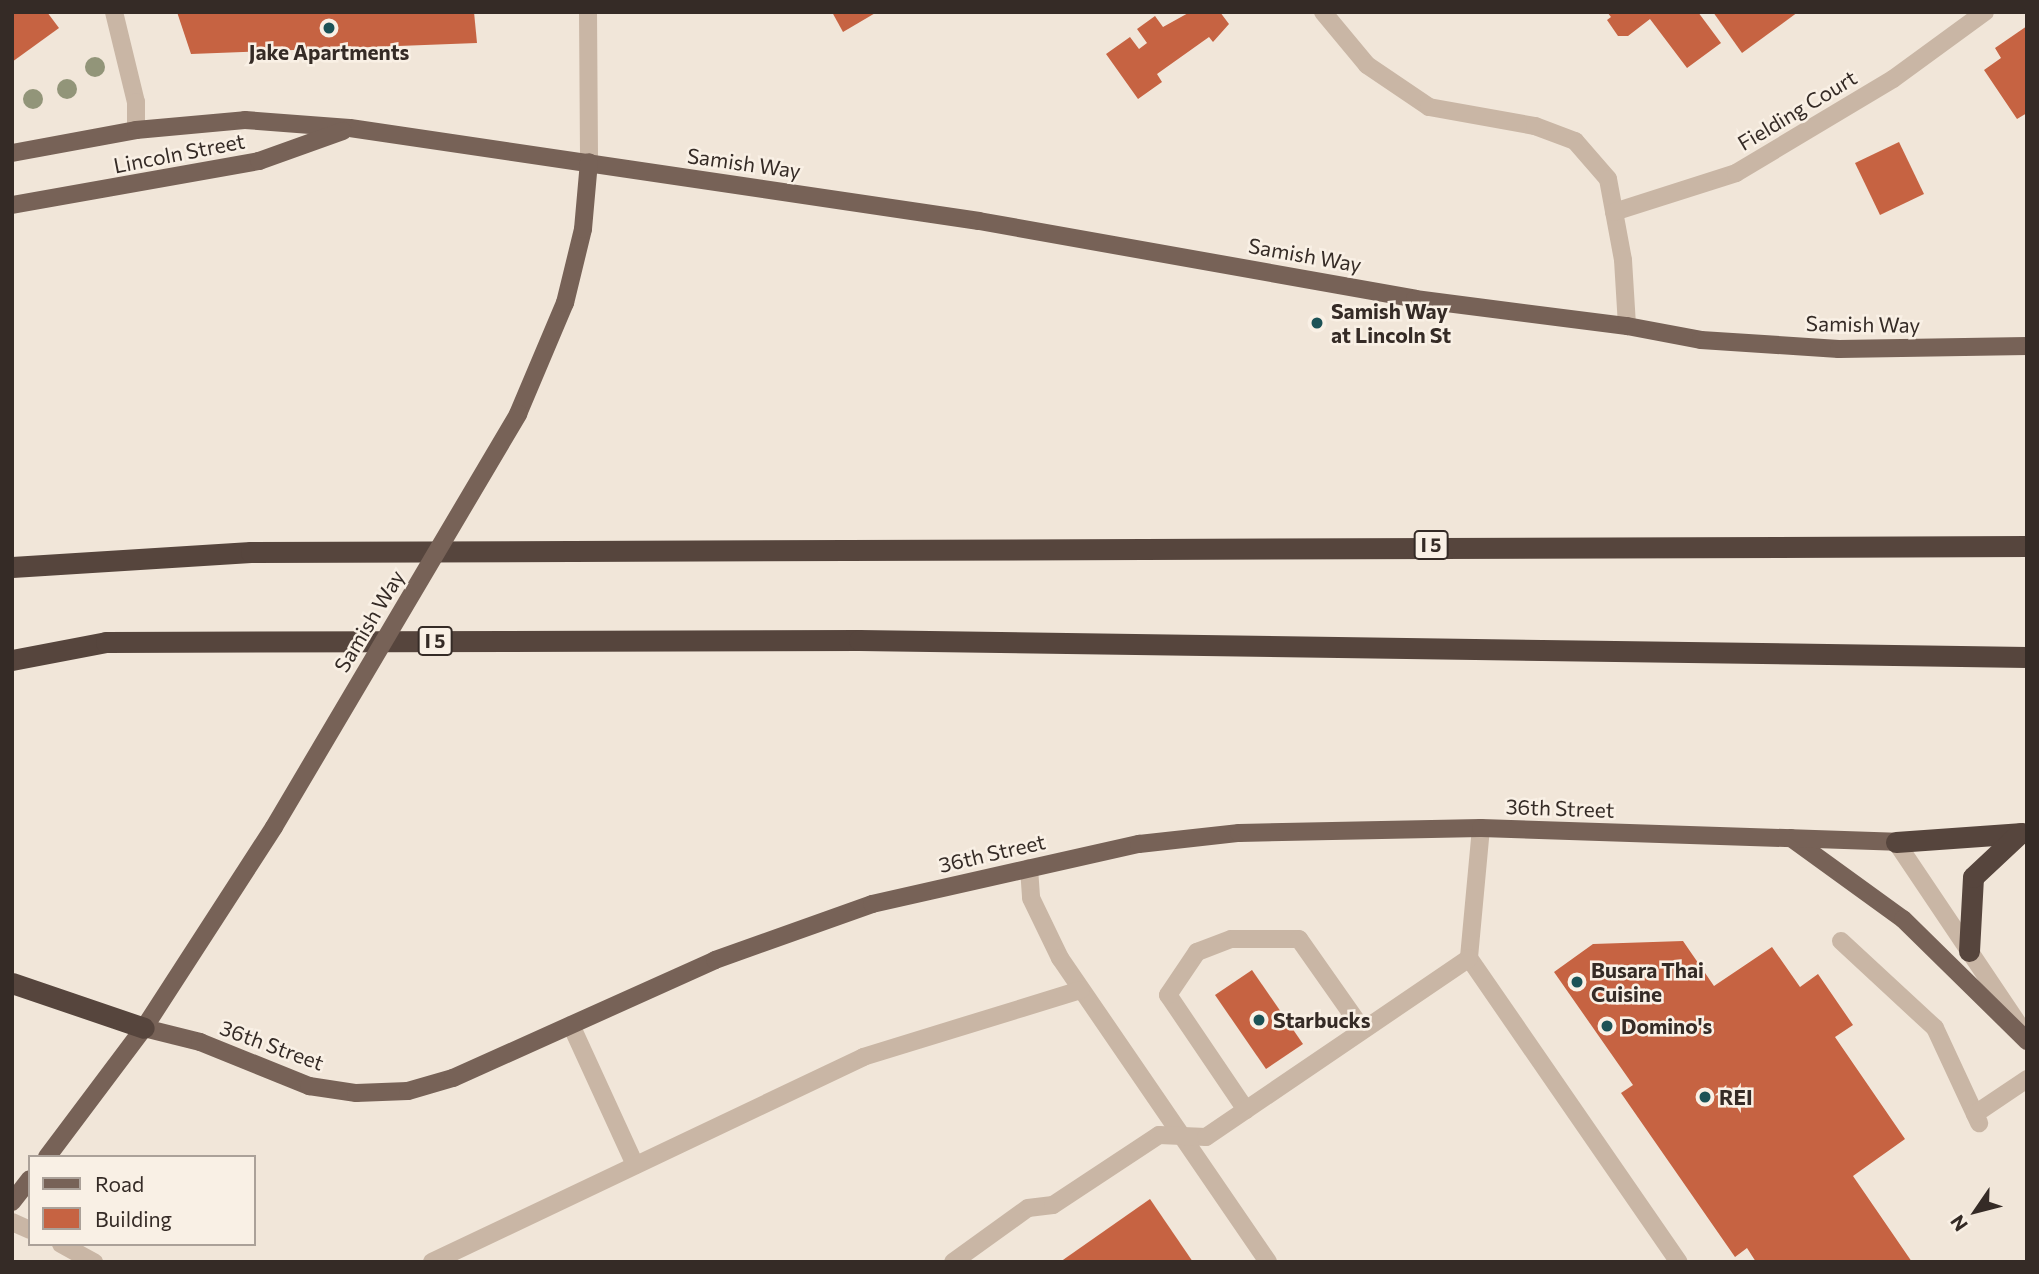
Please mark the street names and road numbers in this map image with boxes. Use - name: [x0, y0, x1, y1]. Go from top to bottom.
- street label: Fielding Court: [1733, 65, 1861, 155]
- street label: Lincoln Street: [111, 128, 247, 178]
- street label: Samish Way: [686, 143, 802, 183]
- street label: Samish Way: [1246, 233, 1364, 277]
- street label: Samish Way: [1806, 310, 1920, 338]
- road number: I 5: [1414, 530, 1448, 560]
- street label: Samish Way: [329, 565, 409, 677]
- road number: I 5: [418, 626, 452, 656]
- street label: 36th Street: [1505, 794, 1615, 822]
- street label: 36th Street: [936, 828, 1048, 878]
- street label: 36th Street: [217, 1015, 327, 1075]

